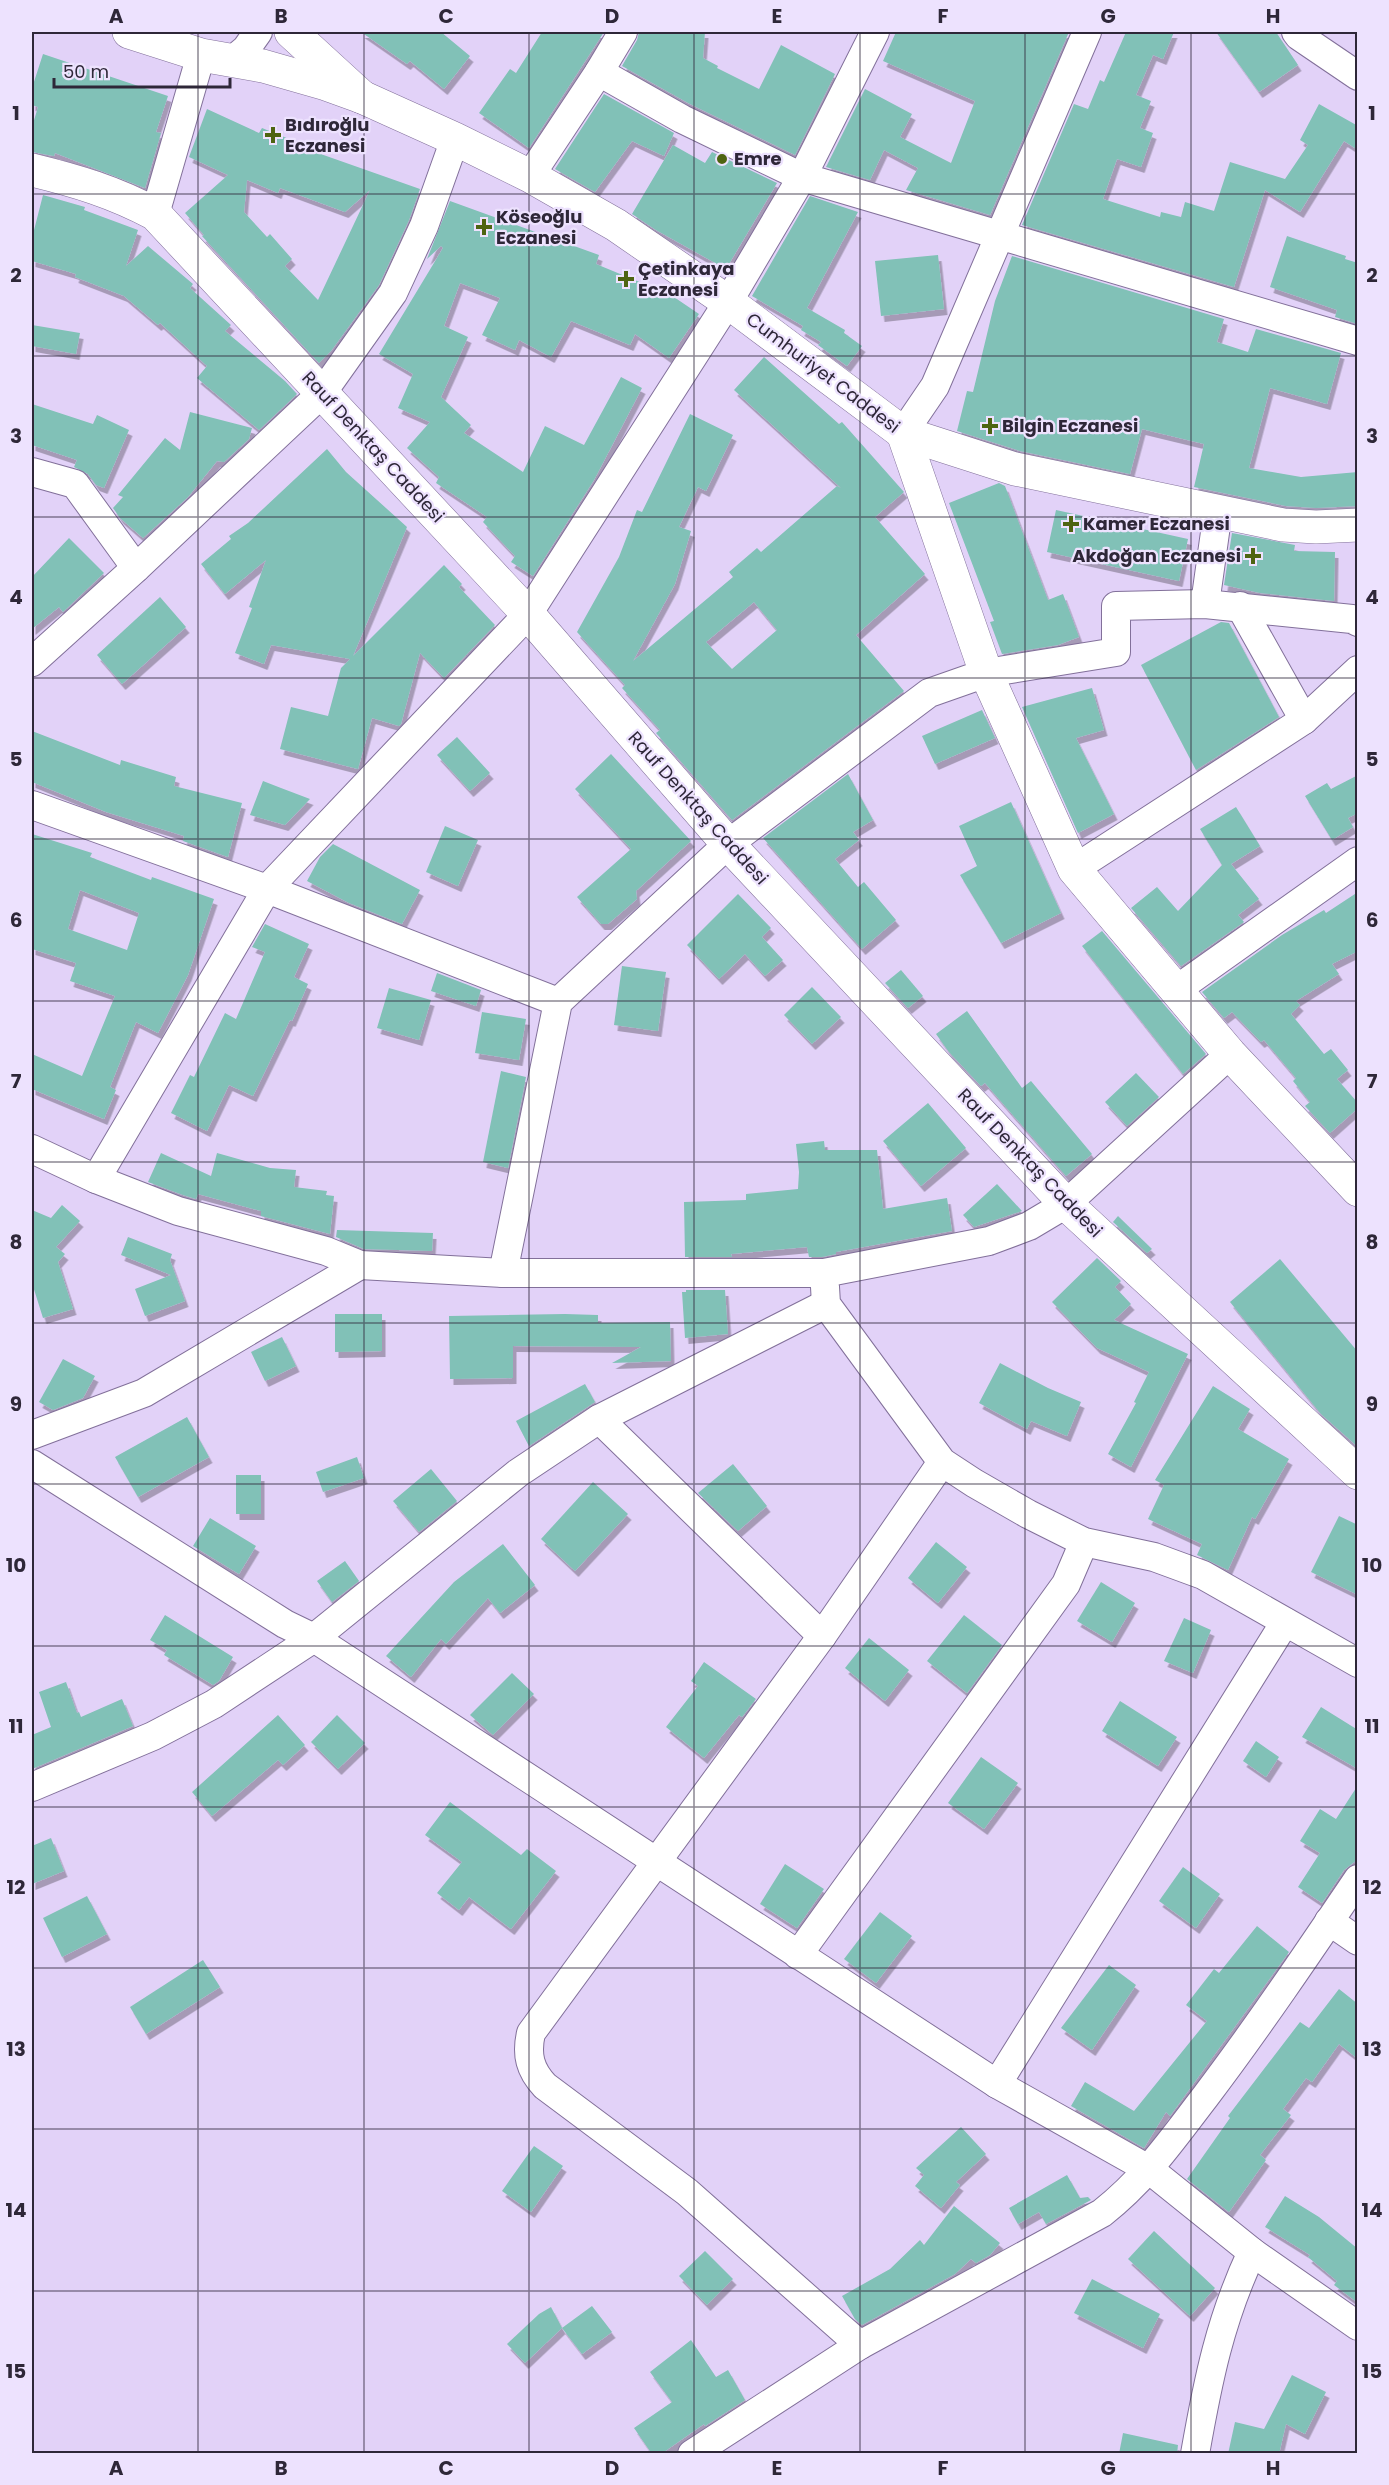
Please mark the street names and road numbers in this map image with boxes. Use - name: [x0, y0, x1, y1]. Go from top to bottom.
- street label: Cumhuriyet Caddesi: [741, 307, 905, 439]
- street label: Rauf Denktaş Caddesi: [297, 366, 450, 528]
- street label: Rauf Denktaş Caddesi: [623, 726, 774, 890]
- street label: Rauf Denktaş Caddesi: [952, 1083, 1108, 1243]

